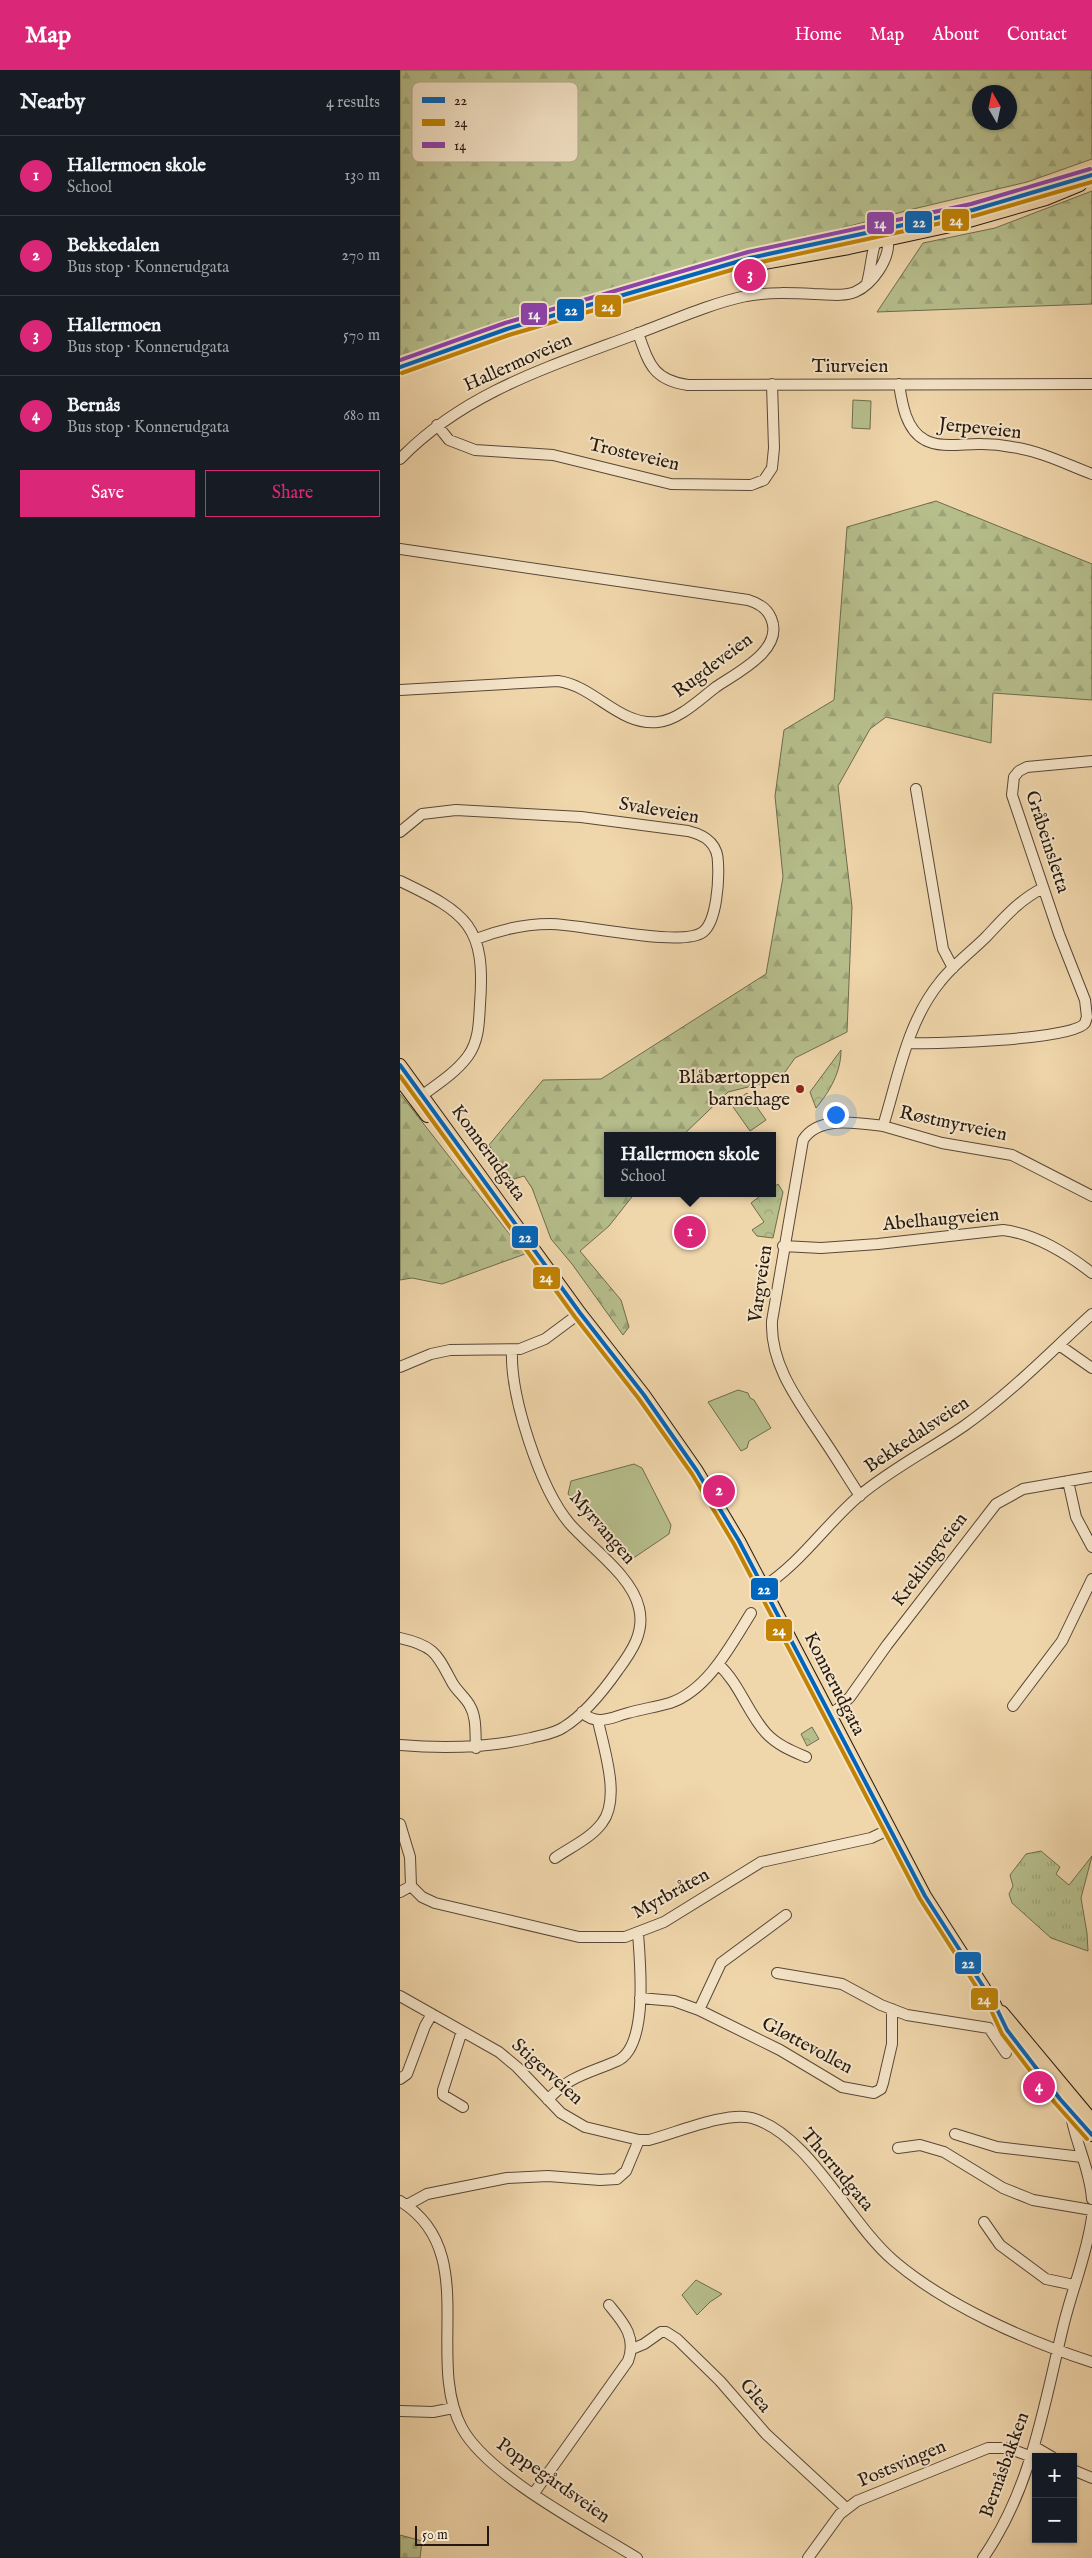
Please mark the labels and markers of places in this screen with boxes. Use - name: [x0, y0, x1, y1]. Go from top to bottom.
- pin: 3: [734, 256, 766, 294]
- place label: Blåbærtoppen barnehage: [678, 1066, 790, 1112]
- marker: Blåbærtoppen barnehage: [794, 1083, 806, 1095]
- pin: 1: [674, 1213, 706, 1251]
- pin: 2: [703, 1472, 735, 1510]
- pin: 4: [1023, 2068, 1055, 2106]

